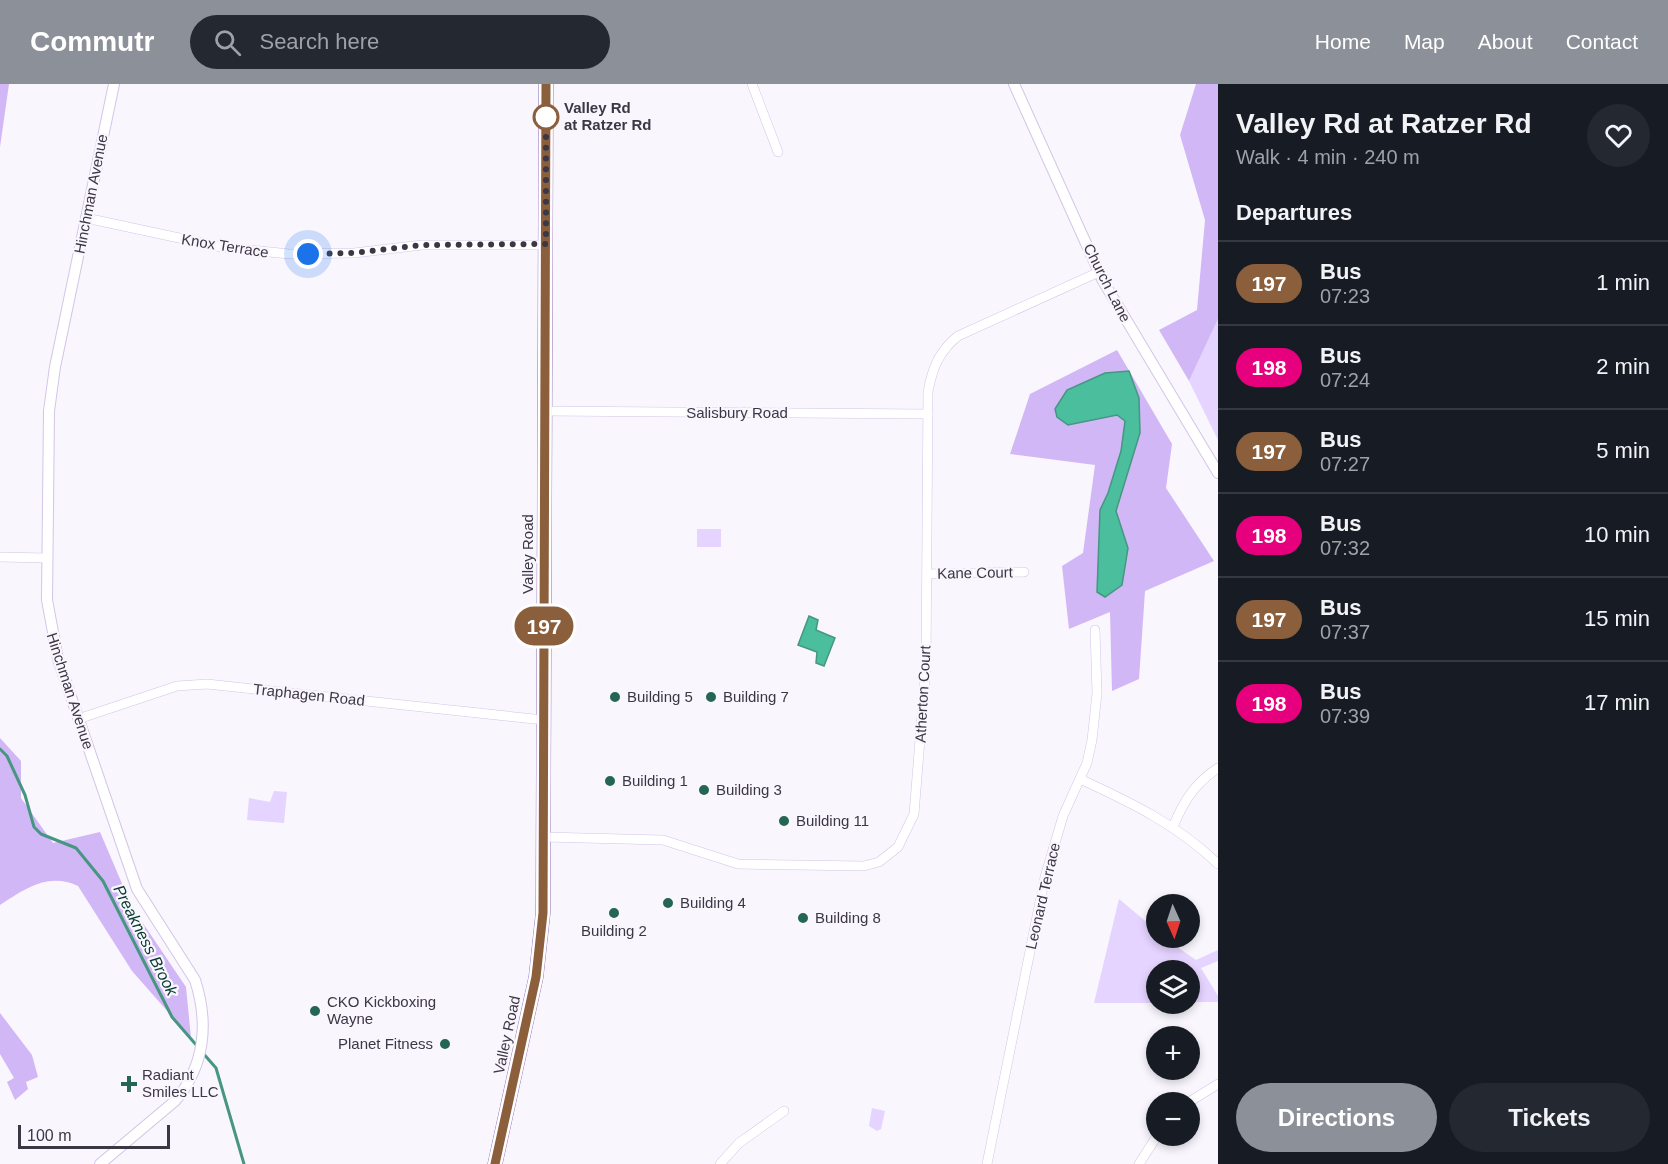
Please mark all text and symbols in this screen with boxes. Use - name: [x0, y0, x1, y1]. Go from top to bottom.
- search box: [190, 15, 610, 69]
- text: Commutr: [30, 26, 154, 57]
- icon: search: [211, 26, 244, 59]
- text: Search here: [259, 29, 379, 54]
- text: Home: [1315, 30, 1371, 53]
- text: Map: [1404, 30, 1445, 53]
- text: About: [1478, 30, 1533, 53]
- text: Contact: [1566, 30, 1638, 53]
- place label: Valley Rd at Ratzer Rd: [564, 99, 652, 133]
- marker: Valley Rd at Ratzer Rd: [533, 104, 559, 130]
- button: heart: [1587, 104, 1650, 167]
- text: Valley Rd at Ratzer Rd: [1236, 108, 1532, 139]
- street label: Hinchman Avenue: [71, 133, 110, 255]
- text: Walk · 4 min · 240 m: [1236, 146, 1420, 168]
- text: Departures: [1236, 200, 1352, 225]
- street label: Knox Terrace: [180, 230, 270, 261]
- your location: [293, 239, 323, 269]
- street label: Church Lane: [1080, 241, 1135, 325]
- text: Bus: [1320, 259, 1362, 284]
- text: 1 min: [1596, 270, 1650, 295]
- text: 197: [1251, 272, 1287, 295]
- text: 07:23: [1320, 285, 1370, 307]
- text: Bus: [1320, 343, 1362, 368]
- text: 2 min: [1596, 354, 1650, 379]
- text: 198: [1251, 356, 1287, 379]
- text: 07:24: [1320, 369, 1370, 391]
- street label: Salisbury Road: [686, 404, 788, 421]
- text: Bus: [1320, 427, 1362, 452]
- text: 5 min: [1596, 438, 1650, 463]
- text: 197: [1251, 440, 1287, 463]
- text: 07:27: [1320, 453, 1370, 475]
- text: Bus: [1320, 511, 1362, 536]
- street label: Valley Road: [519, 514, 536, 594]
- text: 10 min: [1584, 522, 1650, 547]
- text: 198: [1251, 524, 1287, 547]
- text: 07:32: [1320, 537, 1370, 559]
- street label: Kane Court: [937, 563, 1014, 582]
- text: Bus: [1320, 595, 1362, 620]
- line badge: 197: [510, 606, 578, 646]
- text: 15 min: [1584, 606, 1650, 631]
- text: 197: [1251, 608, 1287, 631]
- text: 197: [526, 615, 562, 638]
- text: 07:37: [1320, 621, 1370, 643]
- street label: Hinchman Avenue: [44, 630, 97, 751]
- street label: Atherton Court: [911, 644, 934, 743]
- text: Bus: [1320, 679, 1362, 704]
- street label: Traphagen Road: [252, 680, 366, 709]
- place label: Building 5: [627, 688, 693, 705]
- place label: Building 7: [723, 688, 789, 705]
- marker: Building 5: [608, 690, 622, 704]
- marker: Building 7: [704, 690, 718, 704]
- text: 17 min: [1584, 690, 1650, 715]
- text: 198: [1251, 692, 1287, 715]
- text: 07:39: [1320, 705, 1370, 727]
- place label: Building 1: [622, 772, 688, 789]
- marker: Building 1: [603, 774, 617, 788]
- place label: Building 3: [716, 781, 782, 798]
- marker: Building 3: [697, 783, 711, 797]
- place label: Building 11: [796, 812, 869, 829]
- marker: Building 11: [777, 814, 791, 828]
- street label: Leonard Terrace: [1022, 841, 1063, 951]
- water label: Preakness Brook: [110, 882, 181, 999]
- place label: Building 4: [680, 894, 746, 911]
- north arrow: [1146, 894, 1200, 948]
- map controls: [1146, 894, 1200, 1146]
- marker: Building 4: [661, 896, 675, 910]
- marker: Building 2: [607, 906, 621, 920]
- place label: Building 8: [815, 909, 881, 926]
- marker: Building 8: [796, 911, 810, 925]
- place label: Building 2: [581, 922, 647, 939]
- button: layers: [1146, 960, 1200, 1014]
- place label: CKO Kickboxing Wayne: [327, 993, 436, 1027]
- street label: Valley Road: [490, 994, 523, 1076]
- marker: CKO Kickboxing Wayne: [308, 1004, 322, 1018]
- button: +: [1146, 1026, 1200, 1080]
- place label: Planet Fitness: [338, 1035, 433, 1052]
- marker: Planet Fitness: [438, 1037, 452, 1051]
- place label: Radiant Smiles LLC: [142, 1066, 219, 1100]
- marker: Radiant Smiles LLC: [120, 1075, 138, 1093]
- button: Directions: [1236, 1083, 1437, 1152]
- button: Tickets: [1449, 1083, 1650, 1152]
- button: −: [1146, 1092, 1200, 1146]
- scale bar: [18, 1122, 170, 1150]
- text: 100 m: [27, 1127, 71, 1144]

